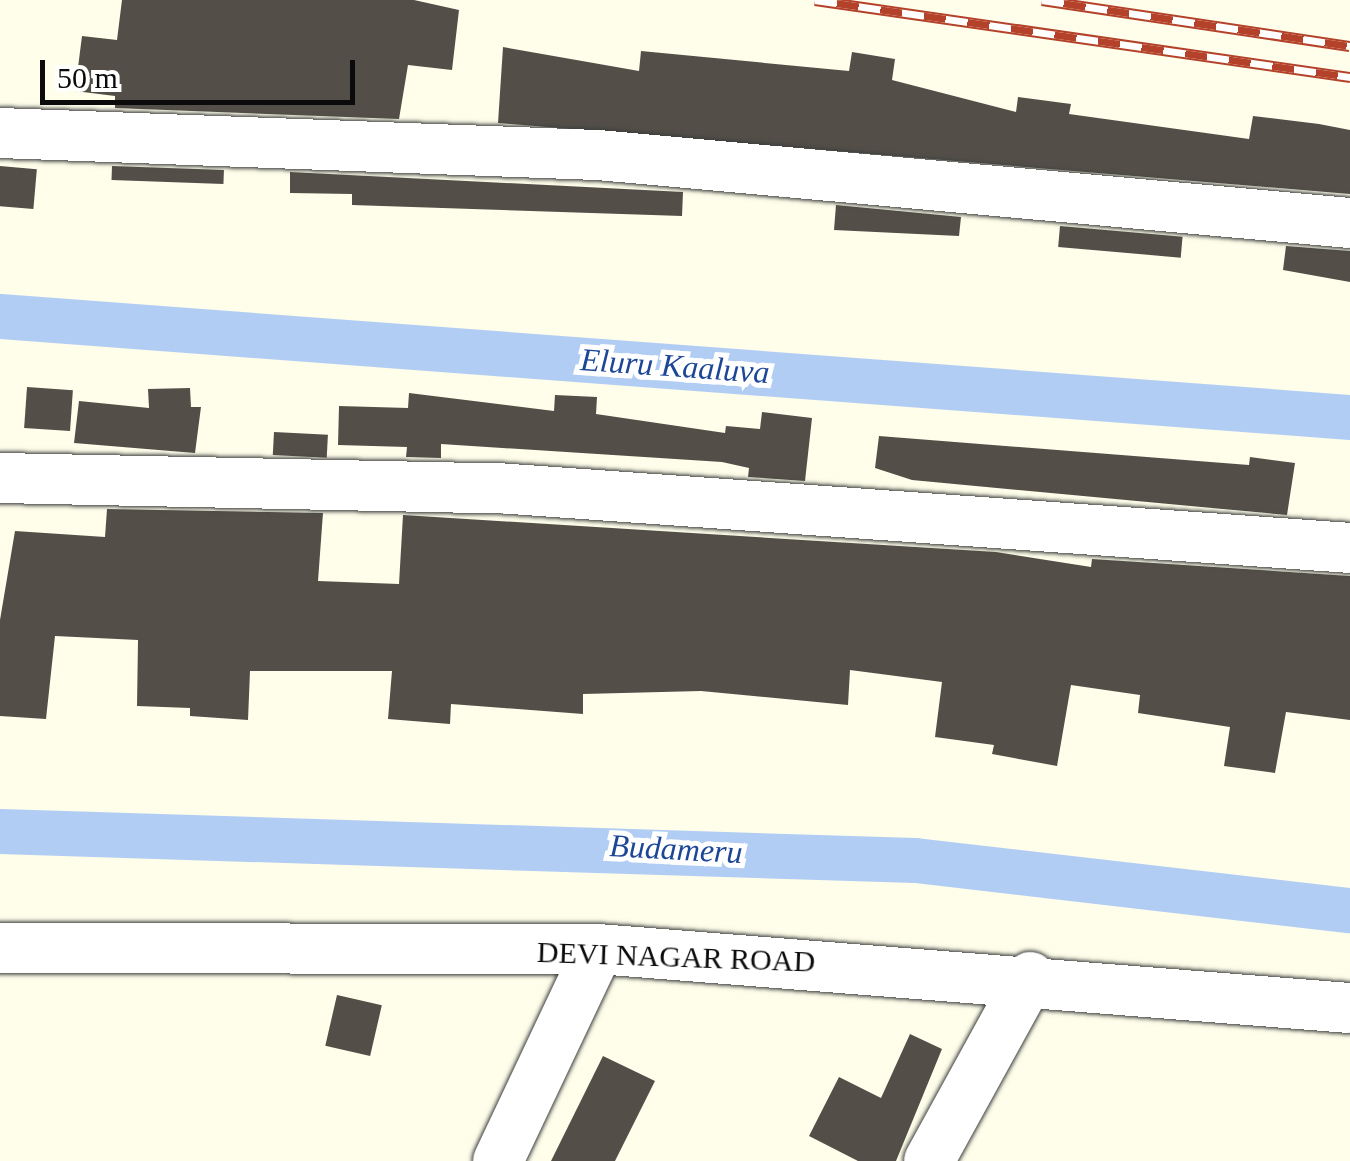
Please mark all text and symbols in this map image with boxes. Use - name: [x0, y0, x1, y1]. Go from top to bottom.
- scale bar: [45, 40, 360, 102]
- text: 50 m: [57, 61, 118, 94]
- water label: Eluru Kaaluva: [579, 340, 771, 392]
- water label: Budameru: [608, 826, 744, 872]
- street label: DEVI NAGAR ROAD: [536, 934, 816, 980]

